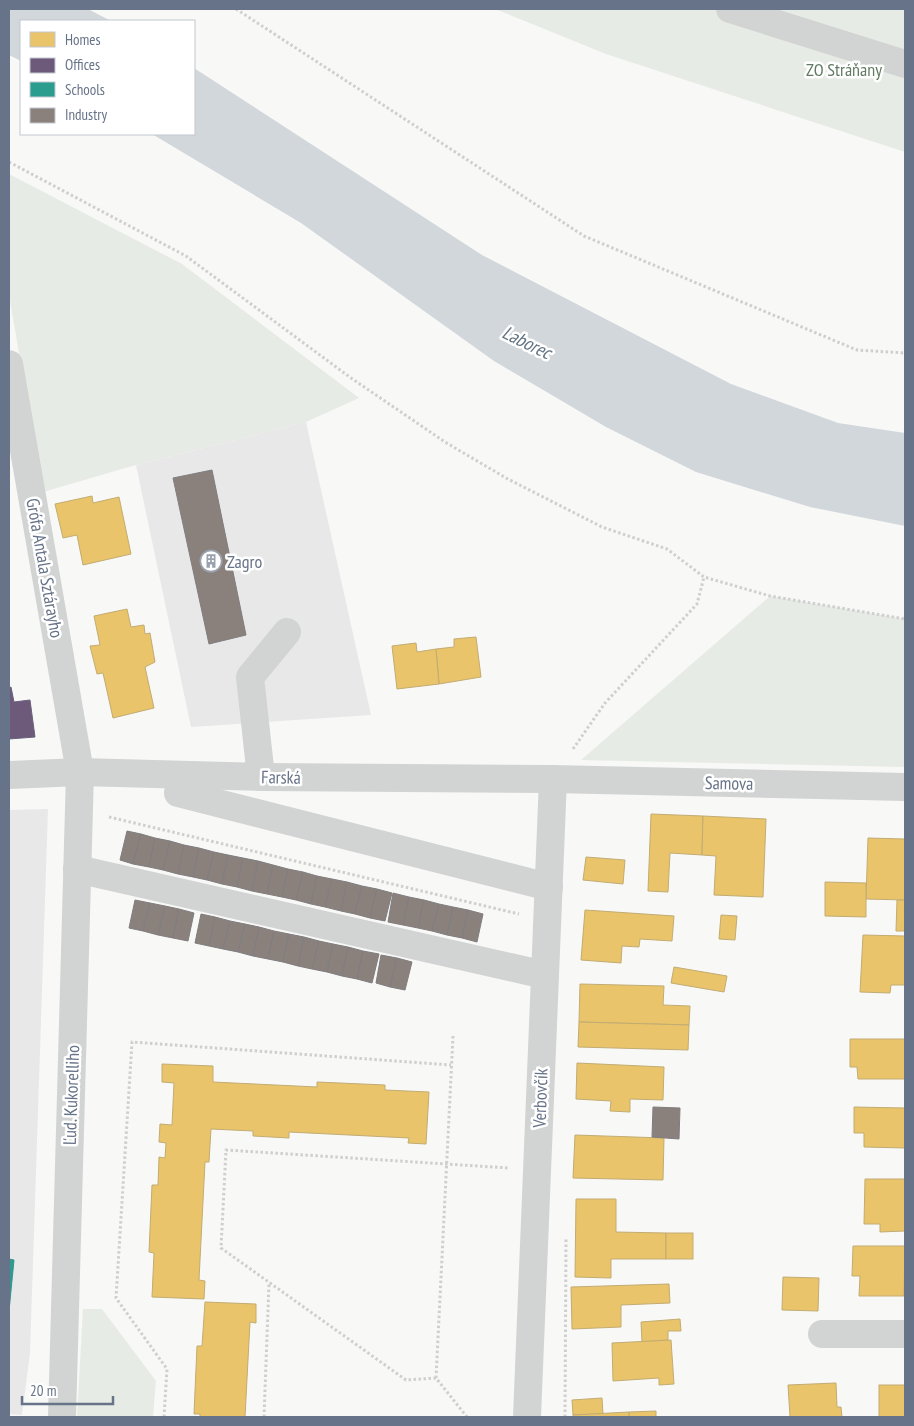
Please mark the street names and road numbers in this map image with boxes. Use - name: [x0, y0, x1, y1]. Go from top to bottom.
- street label: Grófa Antala Sztárayho: [21, 496, 69, 640]
- street label: Farská: [261, 765, 301, 789]
- street label: Samova: [705, 771, 753, 795]
- street label: Ľud. Kukorelliho: [58, 1044, 84, 1145]
- street label: Verbovčík: [527, 1068, 553, 1129]

